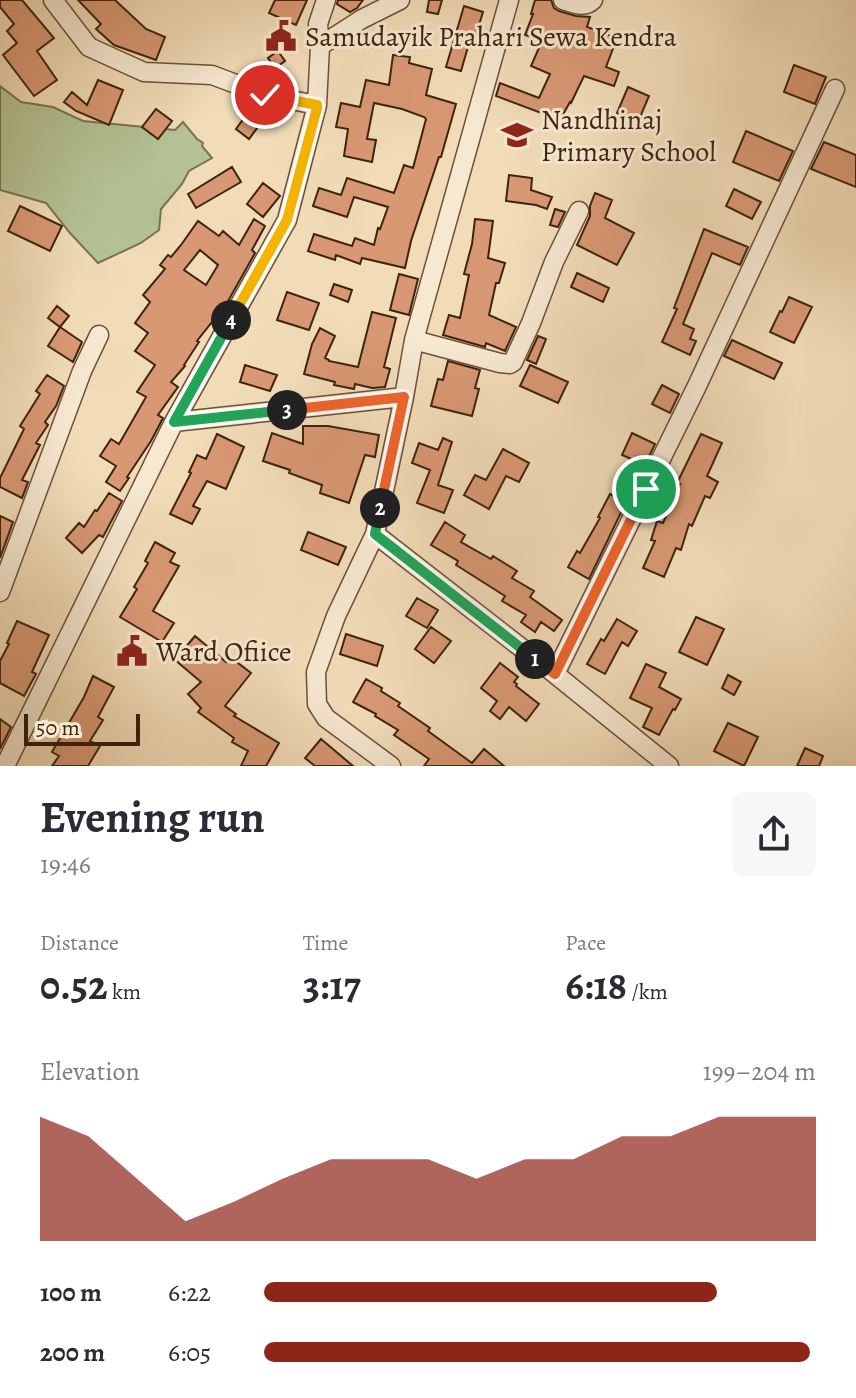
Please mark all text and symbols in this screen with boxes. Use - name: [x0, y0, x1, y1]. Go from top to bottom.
- place label: Samudayik Prahari Sewa Kendra: [305, 18, 677, 56]
- public building icon: Samudayik Prahari Sewa Kendra: [264, 19, 298, 53]
- pin: [231, 61, 299, 129]
- icon: check: [243, 73, 287, 117]
- place label: Nandhinaj Primary School: [541, 101, 716, 171]
- school or university icon: Nandhinaj Primary School: [500, 118, 534, 152]
- pin: 4: [211, 300, 251, 340]
- text: 4: [226, 305, 236, 335]
- pin: 3: [267, 390, 307, 430]
- text: 3: [282, 395, 292, 425]
- pin: [612, 455, 680, 523]
- icon: arrive: [624, 467, 668, 511]
- pin: 2: [360, 488, 400, 528]
- text: 2: [375, 493, 385, 523]
- place label: Ward Ofiice: [155, 633, 292, 671]
- public building icon: Ward Ofiice: [115, 634, 149, 668]
- pin: 1: [515, 639, 555, 679]
- text: 1: [531, 644, 539, 674]
- scale bar: [24, 710, 140, 746]
- text: 50 m: [36, 713, 80, 743]
- text: Evening run: [40, 787, 265, 847]
- button: share: [732, 792, 816, 876]
- text: 19:46: [40, 847, 91, 882]
- text: Distance: [40, 928, 119, 958]
- text: Time: [303, 928, 348, 958]
- text: Pace: [565, 928, 606, 958]
- text: 0.52: [40, 958, 108, 1013]
- text: 3:17: [303, 958, 361, 1013]
- text: 6:18: [565, 958, 627, 1013]
- text: km: [108, 977, 141, 1007]
- text: /km: [627, 977, 668, 1007]
- text: Elevation: [40, 1054, 140, 1089]
- text: 199–204 m: [703, 1054, 816, 1089]
- text: 100 m: [40, 1275, 102, 1310]
- text: 6:22: [168, 1275, 211, 1310]
- text: 200 m: [40, 1335, 105, 1370]
- text: 6:05: [168, 1335, 211, 1370]

